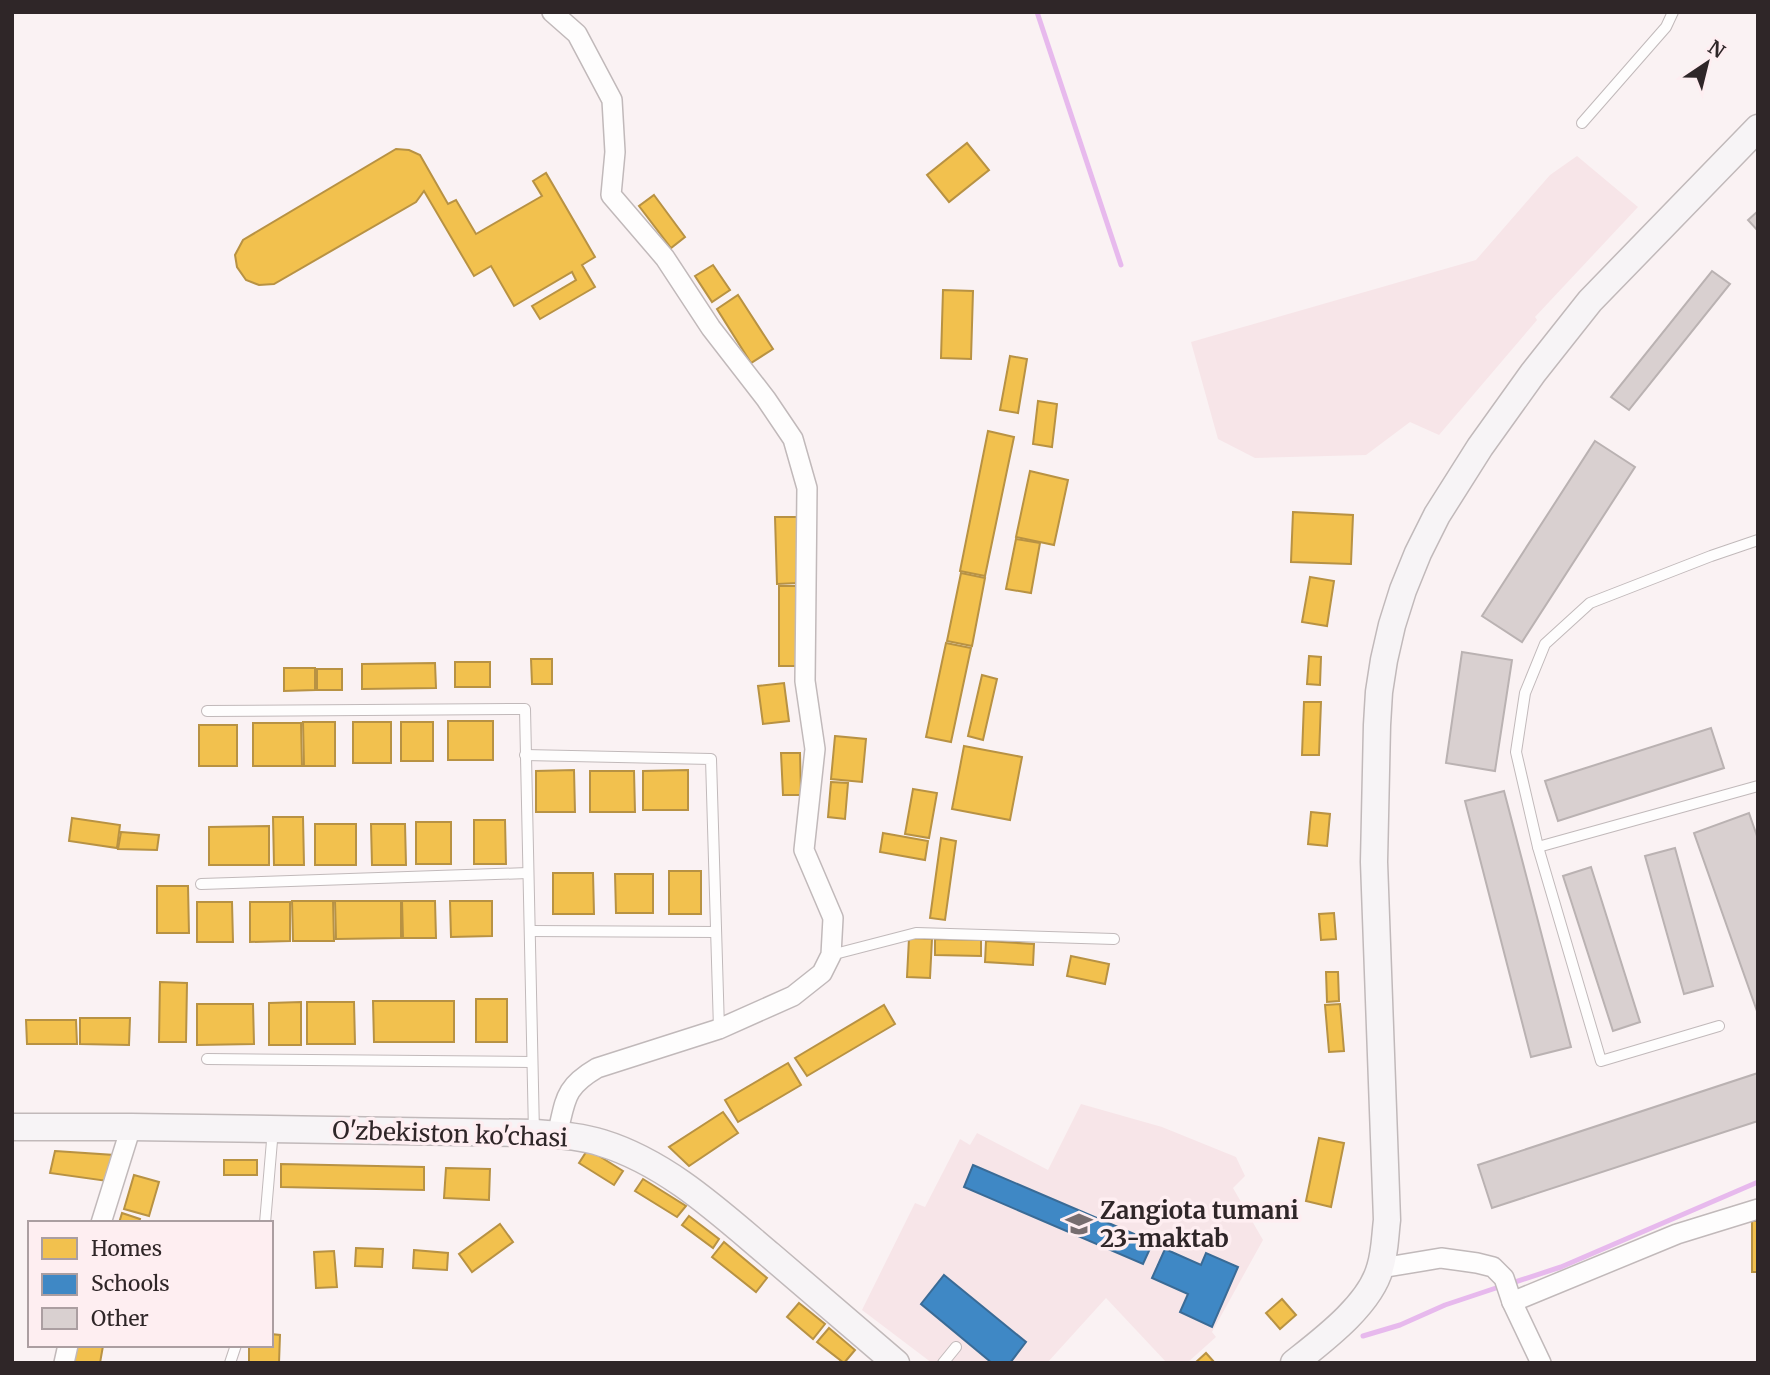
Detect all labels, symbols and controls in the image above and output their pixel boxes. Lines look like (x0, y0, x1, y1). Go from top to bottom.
north arrow (1672, 28, 1742, 98)
text: N (1704, 35, 1730, 63)
street label: O'zbekiston ko'chasi (332, 1114, 569, 1154)
place label: Zangiota tumani 23-maktab (1100, 1195, 1299, 1254)
school or university icon: Zangiota tumani 23-maktab (1064, 1209, 1094, 1239)
legend (28, 1221, 273, 1347)
text: Homes (91, 1235, 162, 1262)
text: Schools (91, 1270, 170, 1297)
text: Other (91, 1305, 149, 1332)

